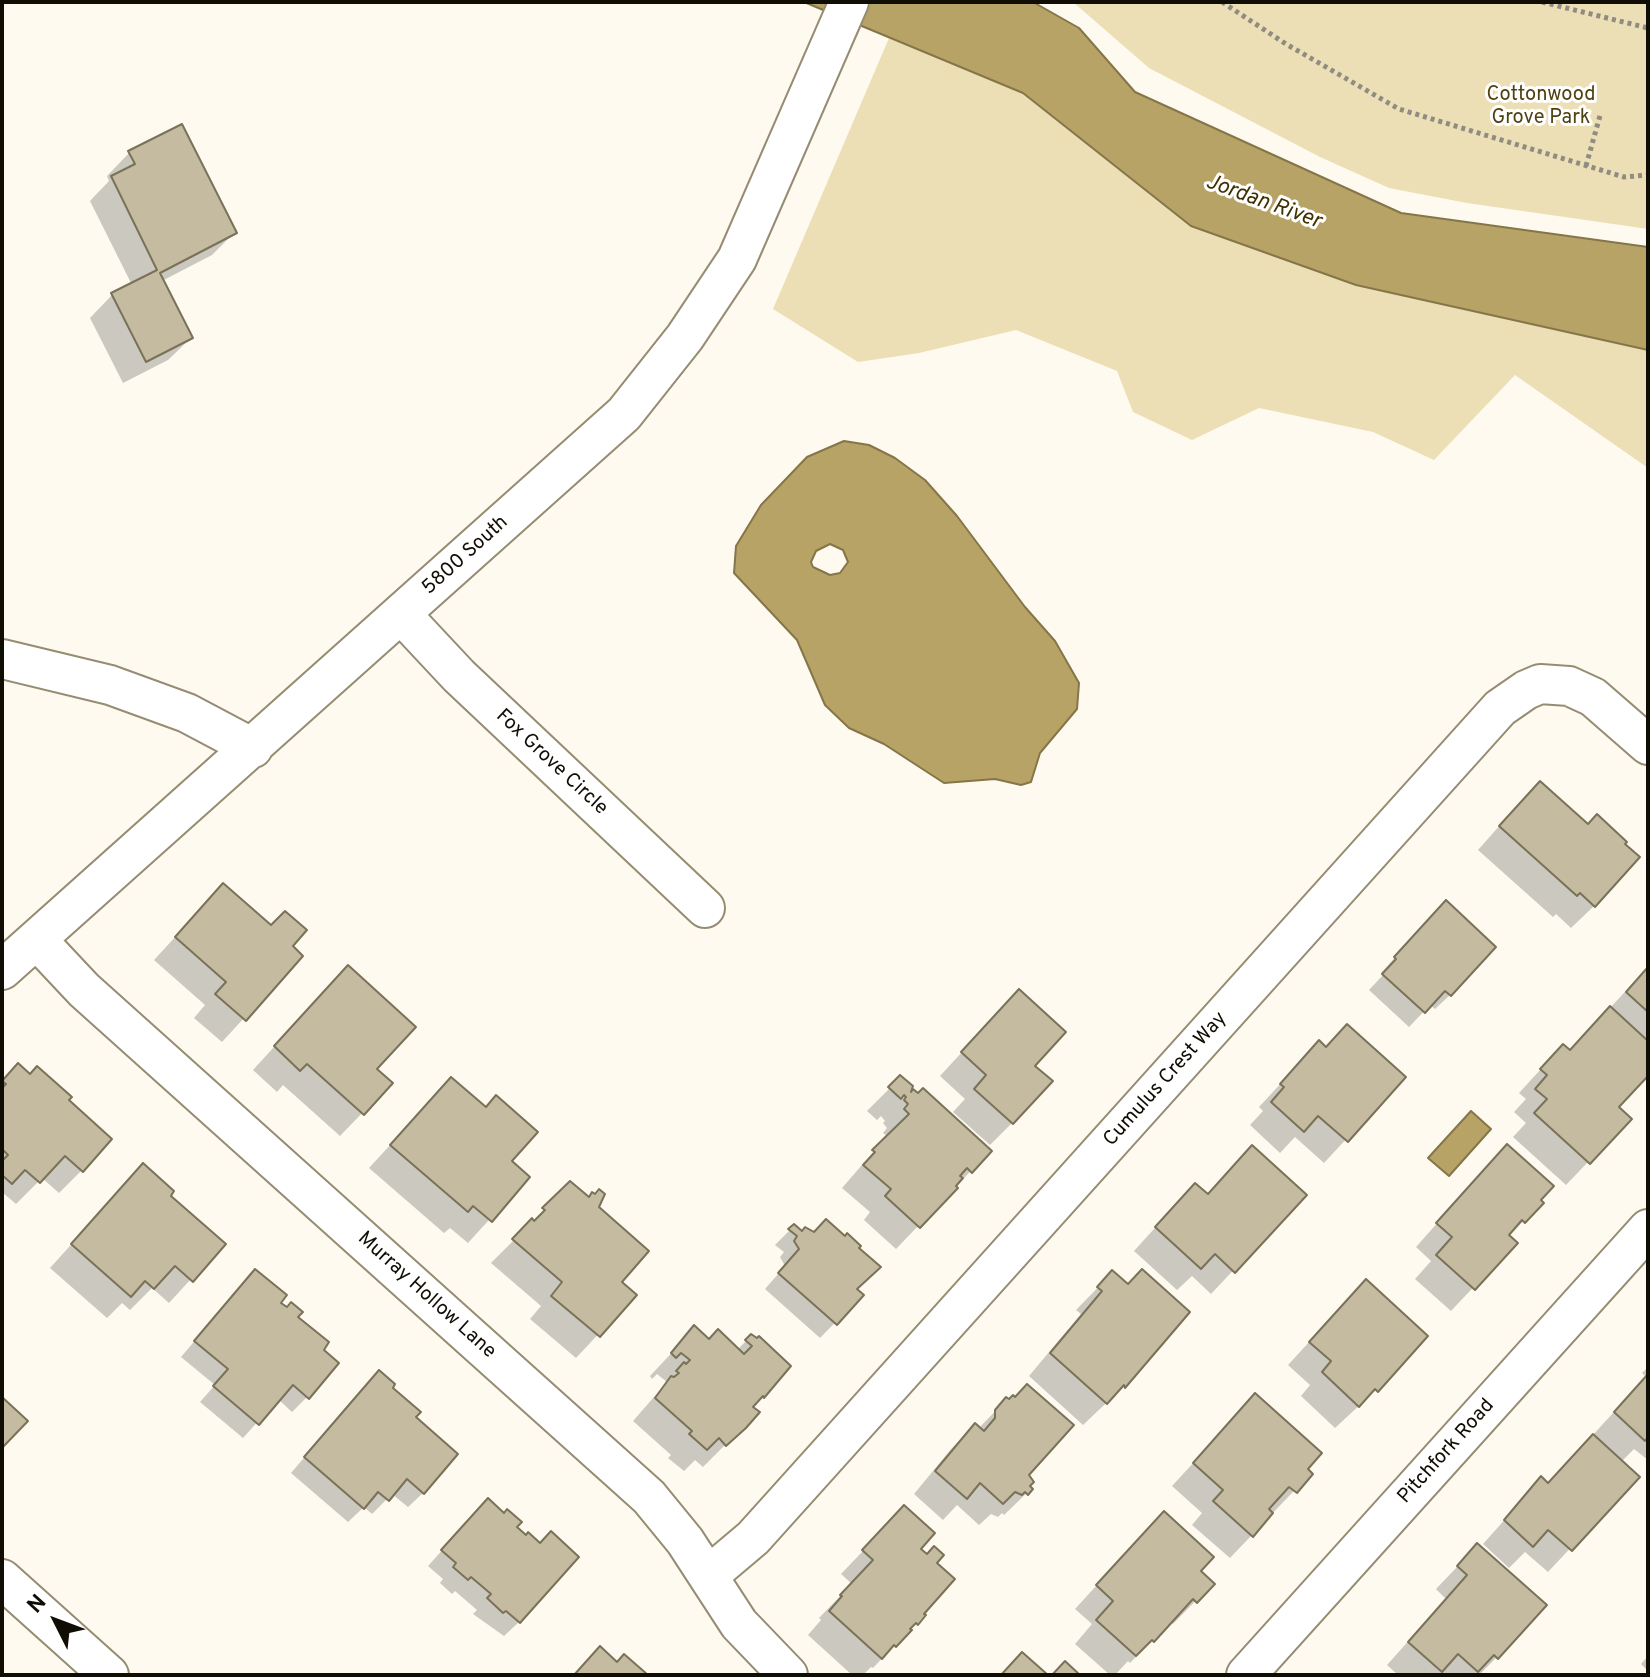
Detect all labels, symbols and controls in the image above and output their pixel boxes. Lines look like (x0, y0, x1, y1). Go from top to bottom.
park label: Cottonwood Grove Park (1486, 84, 1596, 131)
water label: Jordan River (1202, 170, 1324, 236)
street label: 5800 South (418, 511, 514, 601)
street label: Fox Grove Circle (490, 705, 612, 821)
street label: Cumulus Crest Way (1099, 1008, 1233, 1152)
street label: Murray Hollow Lane (352, 1227, 500, 1365)
street label: Pitchfork Road (1394, 1395, 1500, 1509)
north arrow (16, 1581, 96, 1661)
text: N (22, 1590, 53, 1620)

